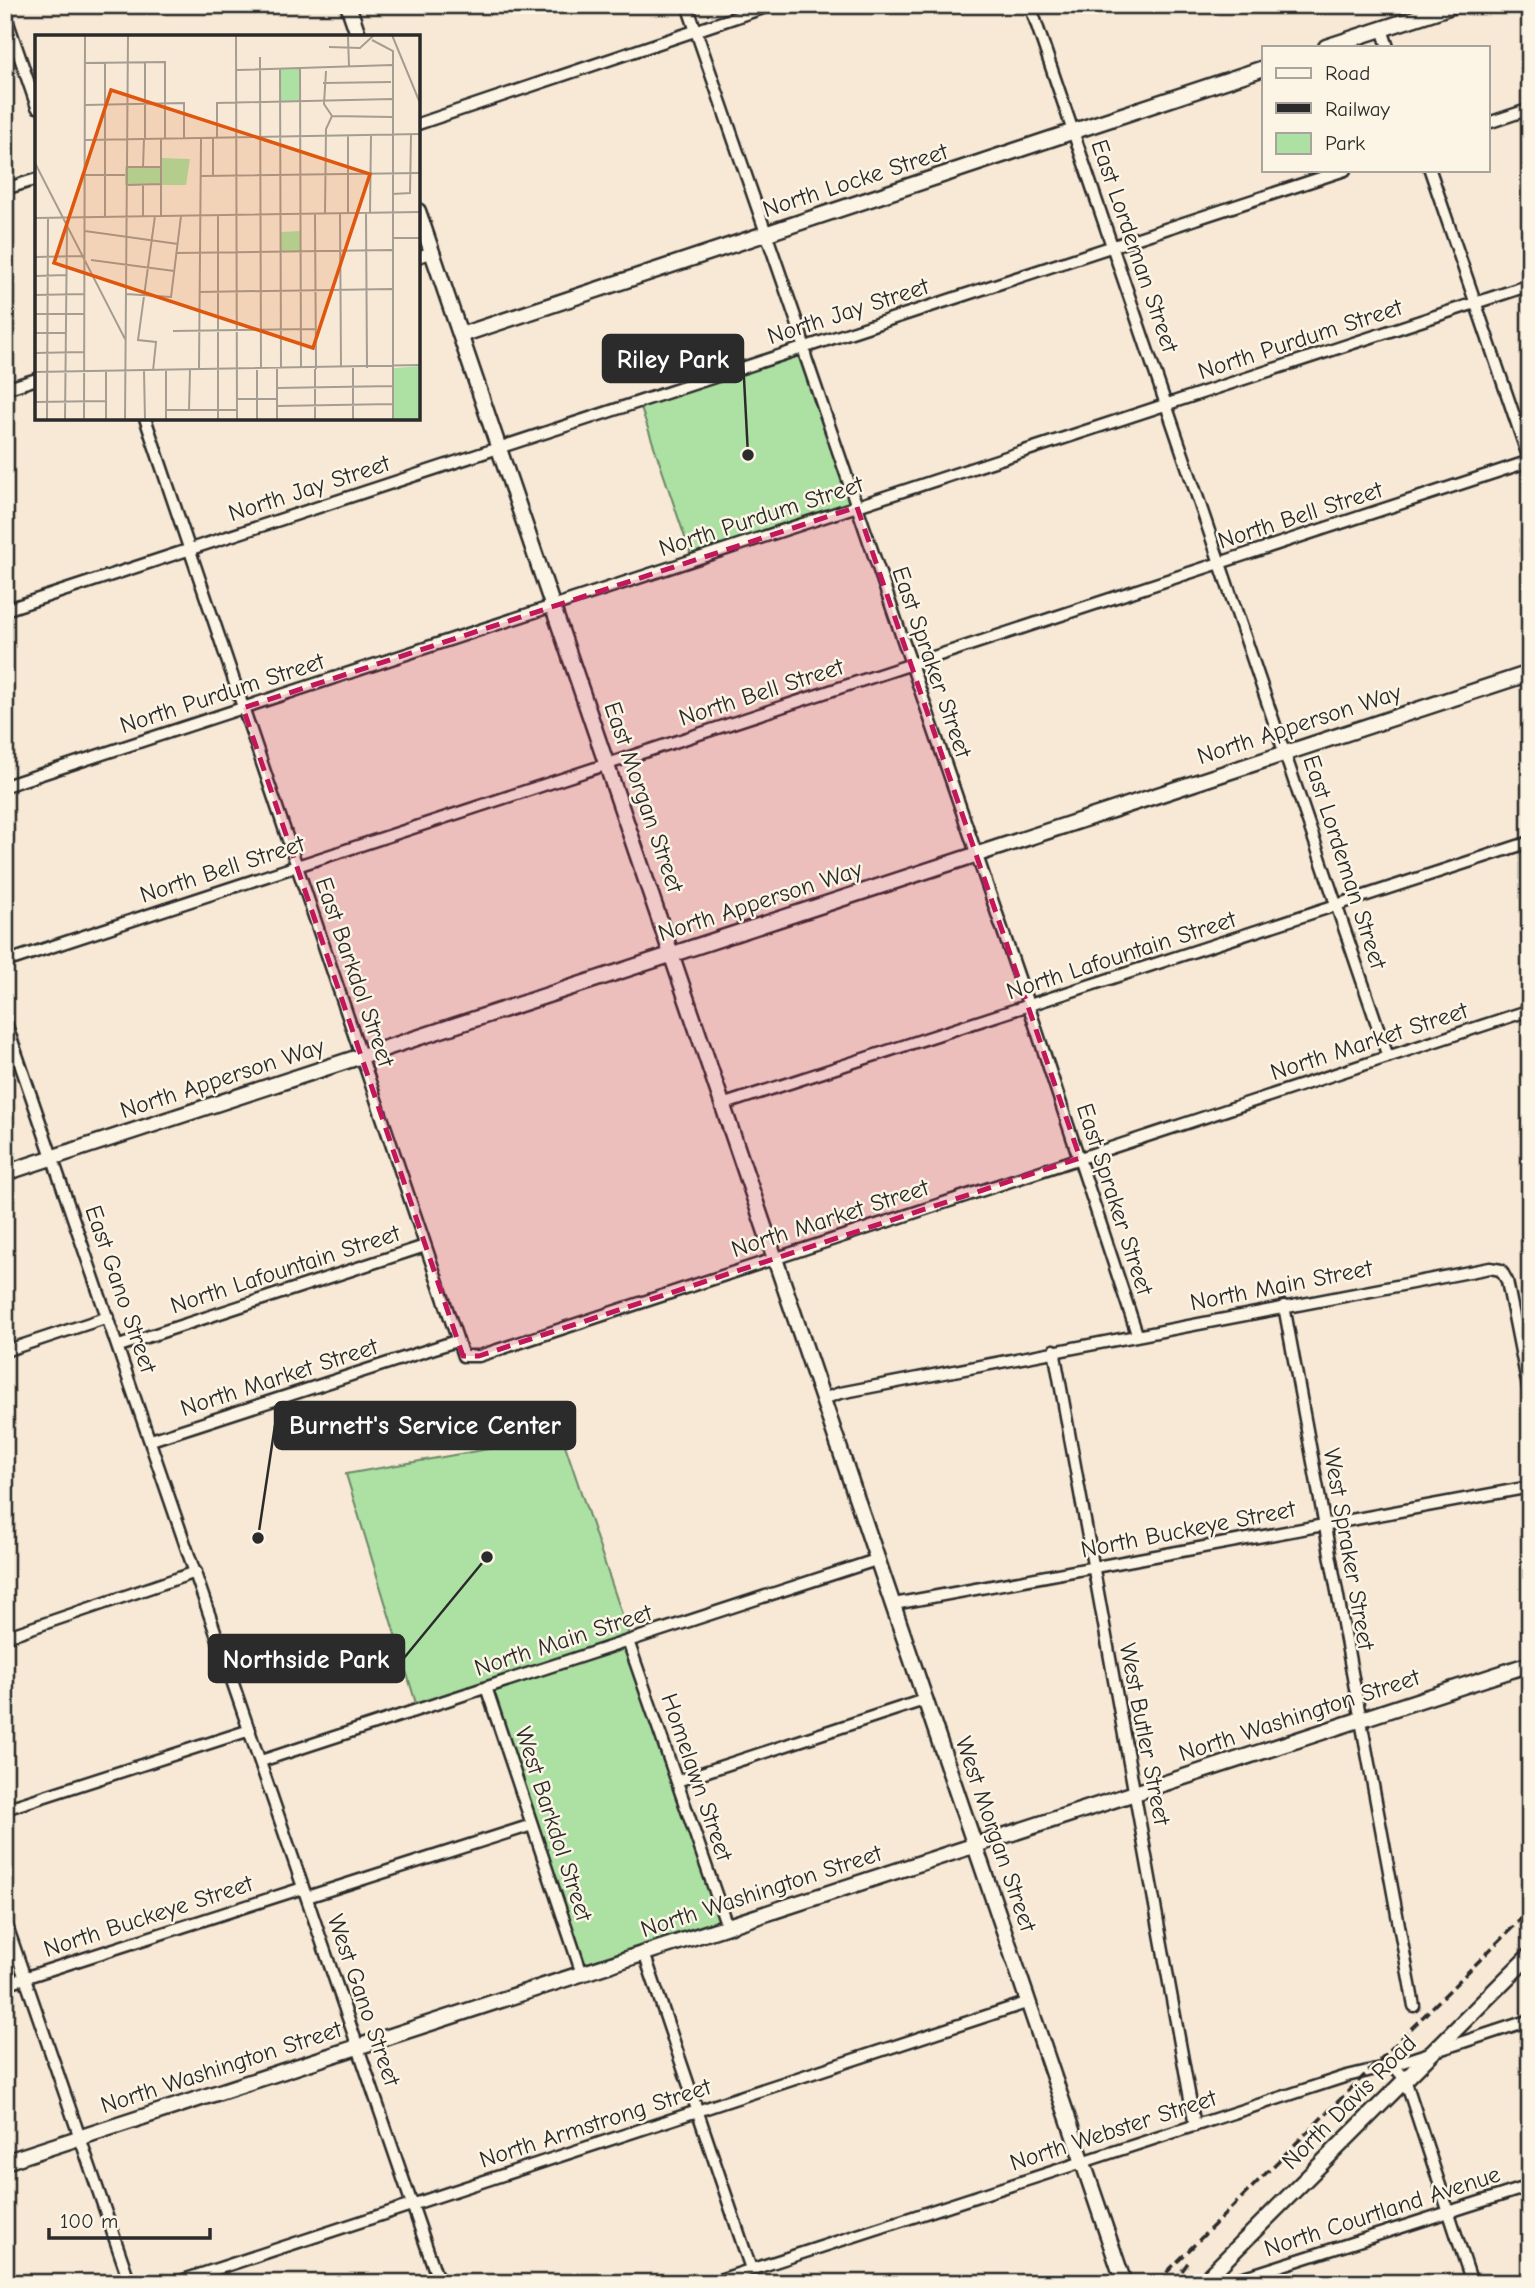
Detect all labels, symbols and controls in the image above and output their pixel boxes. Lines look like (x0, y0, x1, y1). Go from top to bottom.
inset map (35, 35, 420, 420)
legend (1262, 46, 1490, 172)
text: Road (1325, 61, 1370, 85)
text: Railway (1325, 97, 1390, 121)
text: Park (1325, 131, 1365, 155)
street label: East Lordeman Street (1085, 136, 1185, 357)
street label: North Locke Street (759, 137, 952, 223)
street label: North Jay Street (764, 271, 933, 350)
street label: North Purdum Street (1194, 292, 1407, 385)
callout: Riley Park (603, 335, 743, 382)
text: Riley Park (617, 345, 729, 375)
street label: North Jay Street (225, 448, 394, 527)
street label: North Purdum Street (655, 469, 868, 562)
street label: North Bell Street (1214, 475, 1387, 555)
street label: East Spraker Street (886, 563, 978, 762)
street label: North Purdum Street (116, 646, 329, 739)
street label: North Bell Street (675, 652, 848, 732)
street label: North Apperson Way (1193, 678, 1405, 770)
street label: East Morgan Street (598, 698, 690, 897)
street label: East Lordeman Street (1297, 752, 1393, 974)
street label: North Bell Street (136, 829, 309, 909)
street label: North Apperson Way (654, 855, 866, 947)
street label: East Barkdol Street (309, 874, 401, 1071)
street label: North Lafountain Street (1003, 904, 1240, 1005)
street label: North Market Street (1267, 996, 1472, 1086)
street label: North Apperson Way (116, 1032, 328, 1124)
street label: East Spraker Street (1071, 1100, 1160, 1299)
street label: North Market Street (728, 1173, 933, 1263)
street label: East Gano Street (79, 1202, 163, 1378)
street label: North Lafountain Street (167, 1218, 404, 1319)
street label: North Main Street (1187, 1253, 1376, 1316)
street label: North Market Street (177, 1332, 382, 1422)
callout: Burnett's Service Center (275, 1402, 575, 1449)
text: Burnett's Service Center (289, 1411, 562, 1441)
street label: West Spraker Street (1317, 1446, 1381, 1653)
street label: North Buckeye Street (1078, 1494, 1299, 1564)
street label: North Main Street (471, 1598, 656, 1682)
callout: Northside Park (209, 1635, 404, 1682)
street label: West Butler Street (1114, 1641, 1177, 1829)
text: Northside Park (223, 1645, 390, 1675)
street label: North Washington Street (1175, 1662, 1424, 1767)
street label: Homelawn Street (655, 1690, 739, 1866)
street label: West Barkdol Street (509, 1723, 599, 1926)
street label: West Morgan Street (950, 1733, 1043, 1936)
street label: North Washington Street (637, 1838, 886, 1943)
street label: North Buckeye Street (40, 1869, 257, 1963)
street label: West Gano Street (322, 1910, 407, 2091)
street label: North Washington Street (97, 2014, 346, 2119)
street label: North Davis Road (1276, 2029, 1422, 2175)
street label: North Armstrong Street (476, 2072, 715, 2174)
street label: North Webster Street (1006, 2083, 1221, 2177)
street label: North Courtland Avenue (1260, 2160, 1504, 2262)
scale bar (49, 2197, 210, 2241)
text: 100 m (60, 2209, 118, 2233)

